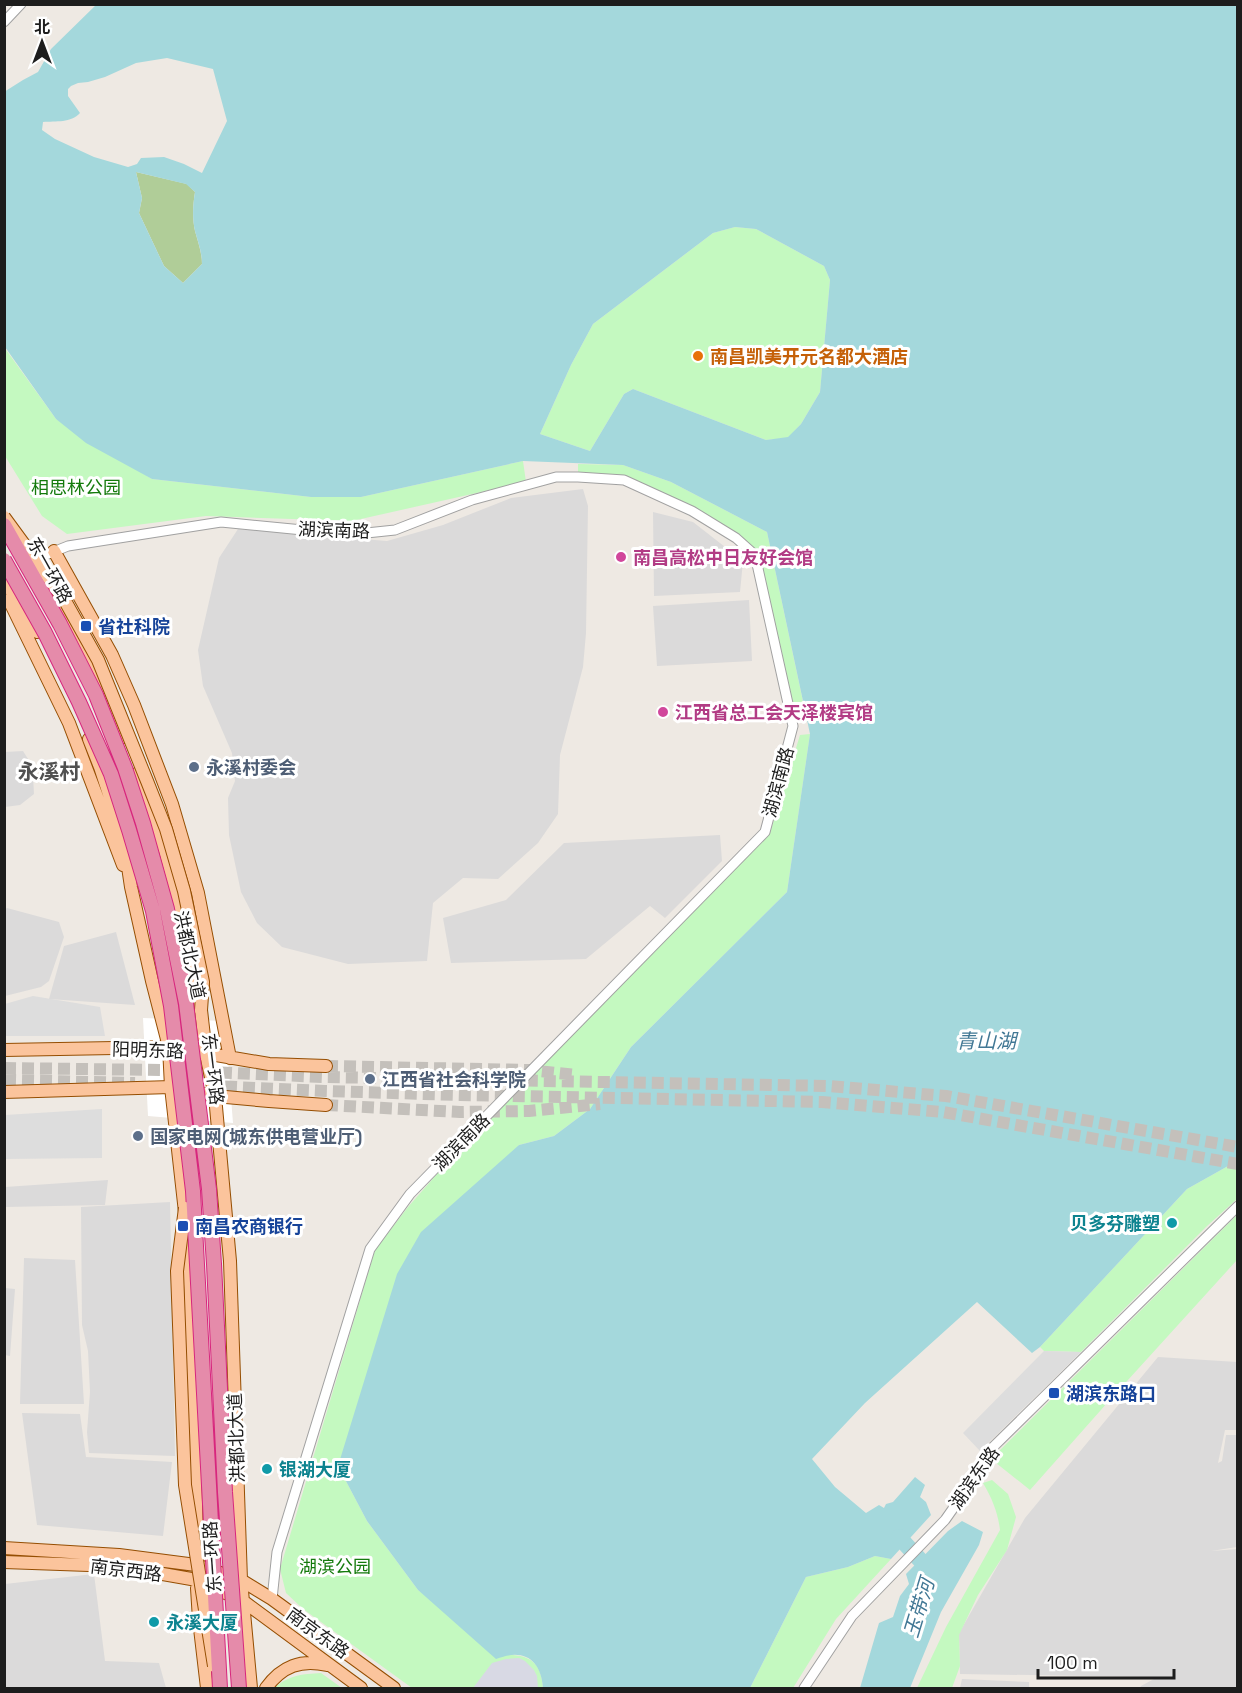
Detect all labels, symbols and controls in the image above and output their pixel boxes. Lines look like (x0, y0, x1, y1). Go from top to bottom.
north arrow (12, 12, 72, 72)
text: 北 (34, 17, 50, 38)
place label: 南昌凯美开元名都大酒店 (710, 345, 908, 368)
marker: 南昌凯美开元名都大酒店 (691, 349, 705, 363)
park label: 相思林公园 (31, 476, 121, 499)
street label: 湖滨南路 (298, 517, 370, 543)
street label: 东一环路 (22, 533, 78, 607)
place label: 南昌高松中日友好会馆 (633, 546, 813, 569)
marker: 南昌高松中日友好会馆 (614, 550, 628, 564)
place label: 省社科院 (98, 615, 170, 638)
marker: 省社科院 (79, 619, 93, 633)
place label: 江西省总工会天泽楼宾馆 (675, 701, 873, 724)
marker: 江西省总工会天泽楼宾馆 (656, 705, 670, 719)
street label: 湖滨南路 (758, 744, 798, 820)
place label: 永溪村委会 (206, 756, 296, 779)
district label: 永溪村 (18, 758, 81, 785)
marker: 永溪村委会 (187, 760, 201, 774)
street label: 洪都北大道 (169, 909, 211, 1001)
water label: 青山湖 (956, 1028, 1019, 1054)
street label: 东一环路 (197, 1032, 229, 1106)
street label: 阳明东路 (112, 1037, 184, 1063)
place label: 江西省社会科学院 (382, 1068, 526, 1091)
marker: 江西省社会科学院 (363, 1072, 377, 1086)
street label: 湖滨南路 (427, 1108, 495, 1176)
place label: 国家电网(城东供电营业厅) (150, 1125, 362, 1148)
marker: 国家电网(城东供电营业厅) (131, 1129, 145, 1143)
place label: 贝多芬雕塑 (1070, 1212, 1160, 1235)
place label: 南昌农商银行 (195, 1215, 303, 1238)
marker: 贝多芬雕塑 (1165, 1216, 1179, 1230)
marker: 南昌农商银行 (176, 1219, 190, 1233)
place label: 湖滨东路口 (1066, 1382, 1156, 1405)
marker: 湖滨东路口 (1047, 1386, 1061, 1400)
street label: 洪都北大道 (223, 1393, 249, 1483)
street label: 湖滨东路 (944, 1442, 1004, 1514)
place label: 银湖大厦 (279, 1458, 351, 1481)
marker: 银湖大厦 (260, 1462, 274, 1476)
street label: 东一环路 (198, 1520, 226, 1594)
street label: 南京西路 (89, 1554, 163, 1586)
park label: 湖滨公园 (299, 1555, 371, 1578)
water label: 玉带河 (898, 1572, 941, 1640)
street label: 南京东路 (282, 1603, 354, 1663)
place label: 永溪大厦 (166, 1611, 238, 1634)
marker: 永溪大厦 (147, 1615, 161, 1629)
scale bar (1038, 1642, 1174, 1680)
text: 100 m (1047, 1651, 1098, 1674)

